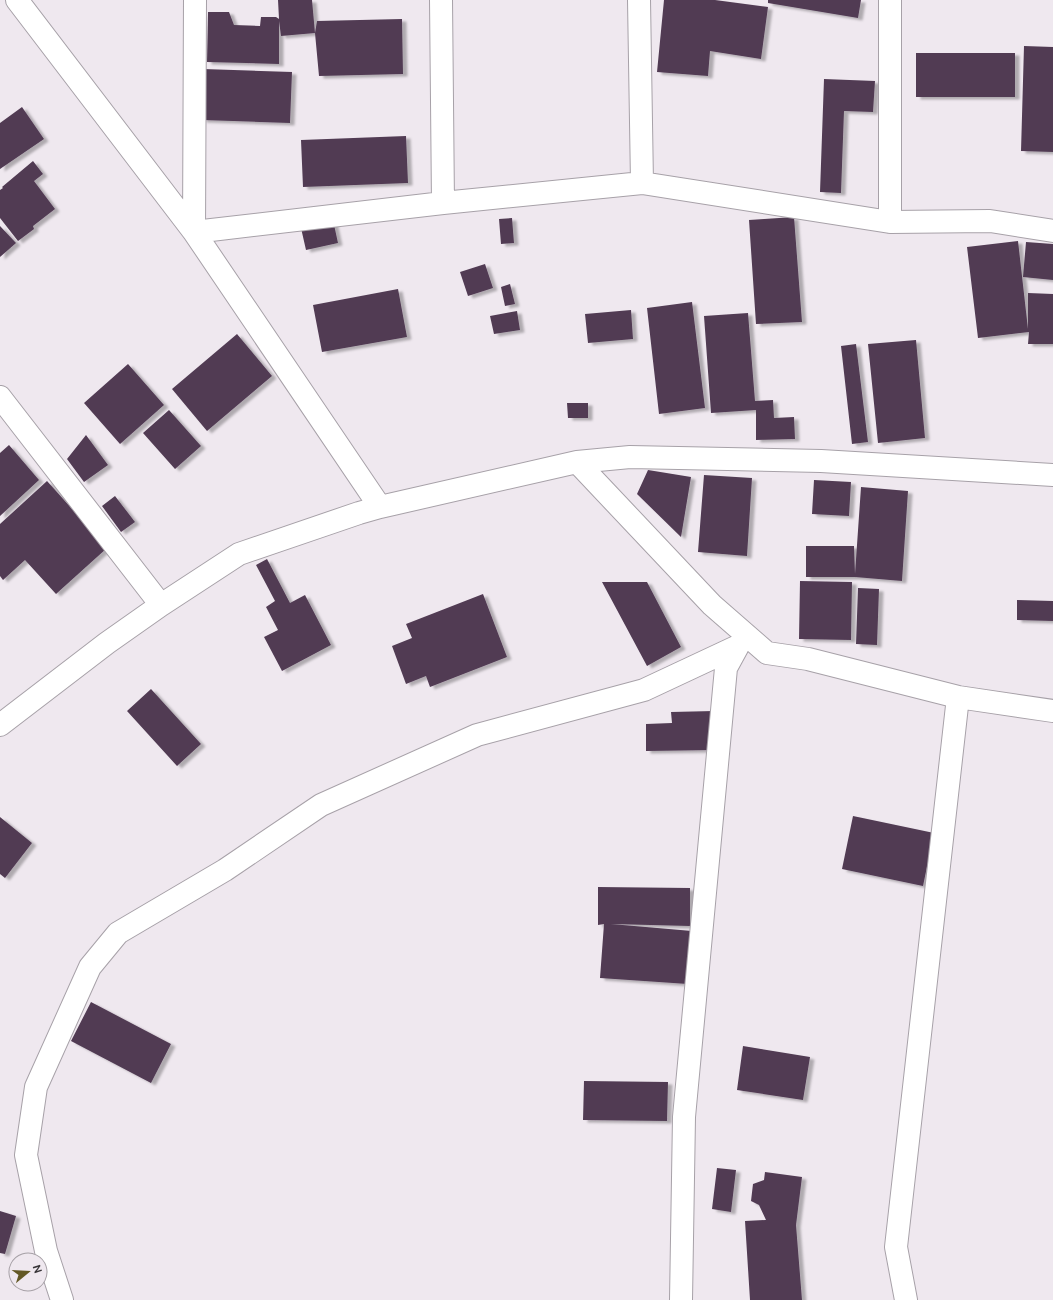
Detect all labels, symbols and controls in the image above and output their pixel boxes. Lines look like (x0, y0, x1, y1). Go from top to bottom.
north arrow (8, 1252, 48, 1292)
text: N (31, 1263, 44, 1275)

